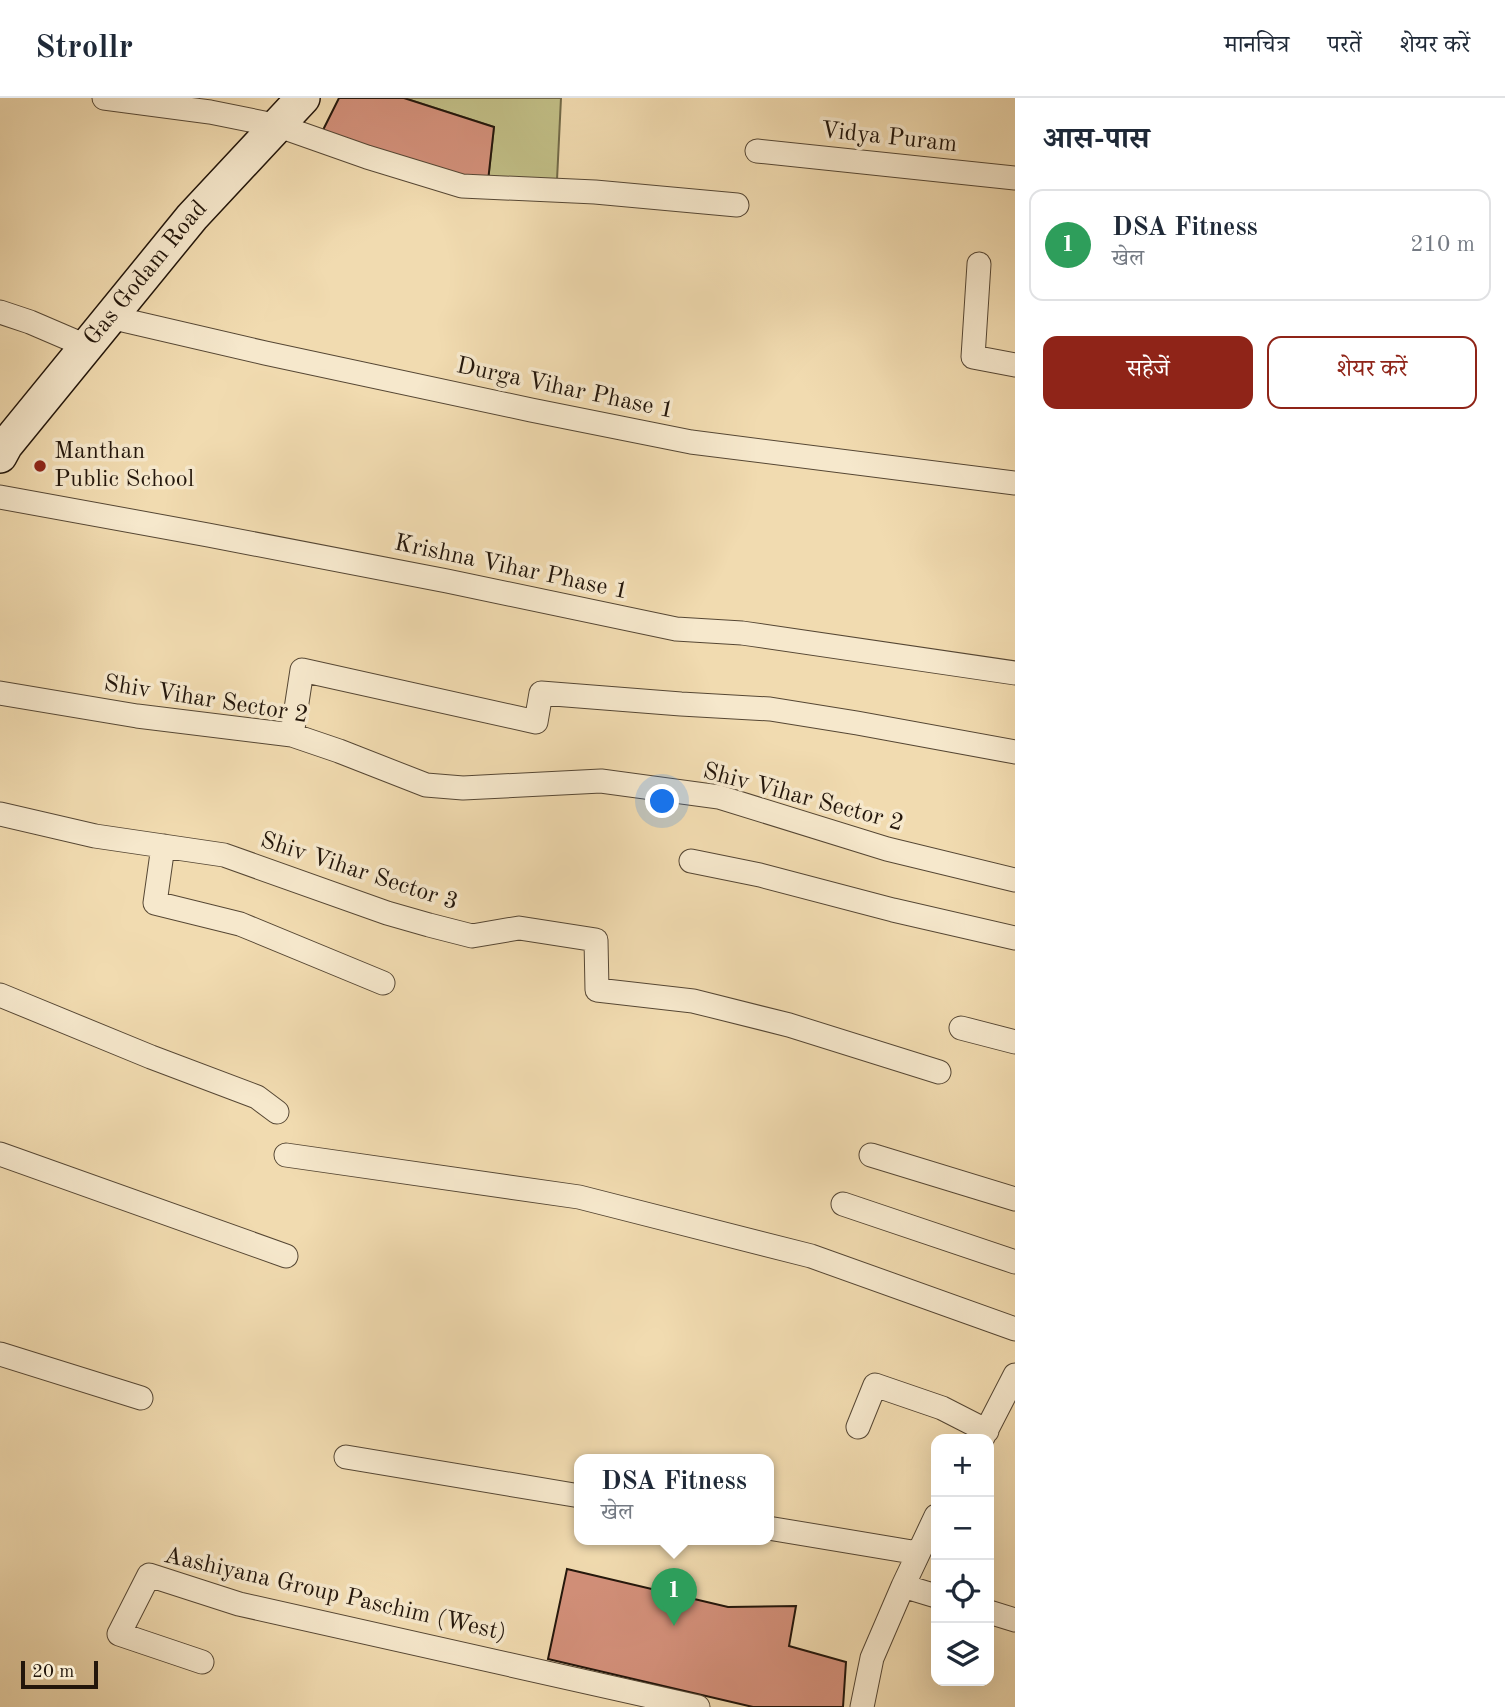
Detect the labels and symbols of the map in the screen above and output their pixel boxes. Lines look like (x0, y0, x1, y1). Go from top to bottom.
street label: Vidya Puram (820, 119, 958, 157)
street label: Gas Godam Road (80, 197, 212, 350)
street label: Durga Vihar Phase 1 (454, 354, 676, 424)
place label: Manthan Public School (54, 440, 194, 492)
marker: Manthan Public School (32, 458, 48, 474)
street label: Krishna Vihar Phase 1 (392, 531, 630, 605)
street label: Shiv Vihar Sector 2 (102, 672, 310, 728)
street label: Shiv Vihar Sector 2 (700, 760, 906, 836)
your location (645, 784, 679, 818)
street label: Shiv Vihar Sector 3 (257, 829, 461, 915)
street label: Aashiyana Group Paschim (West) (161, 1544, 509, 1646)
pin: 1 (651, 1568, 697, 1626)
scale bar (21, 1658, 98, 1690)

